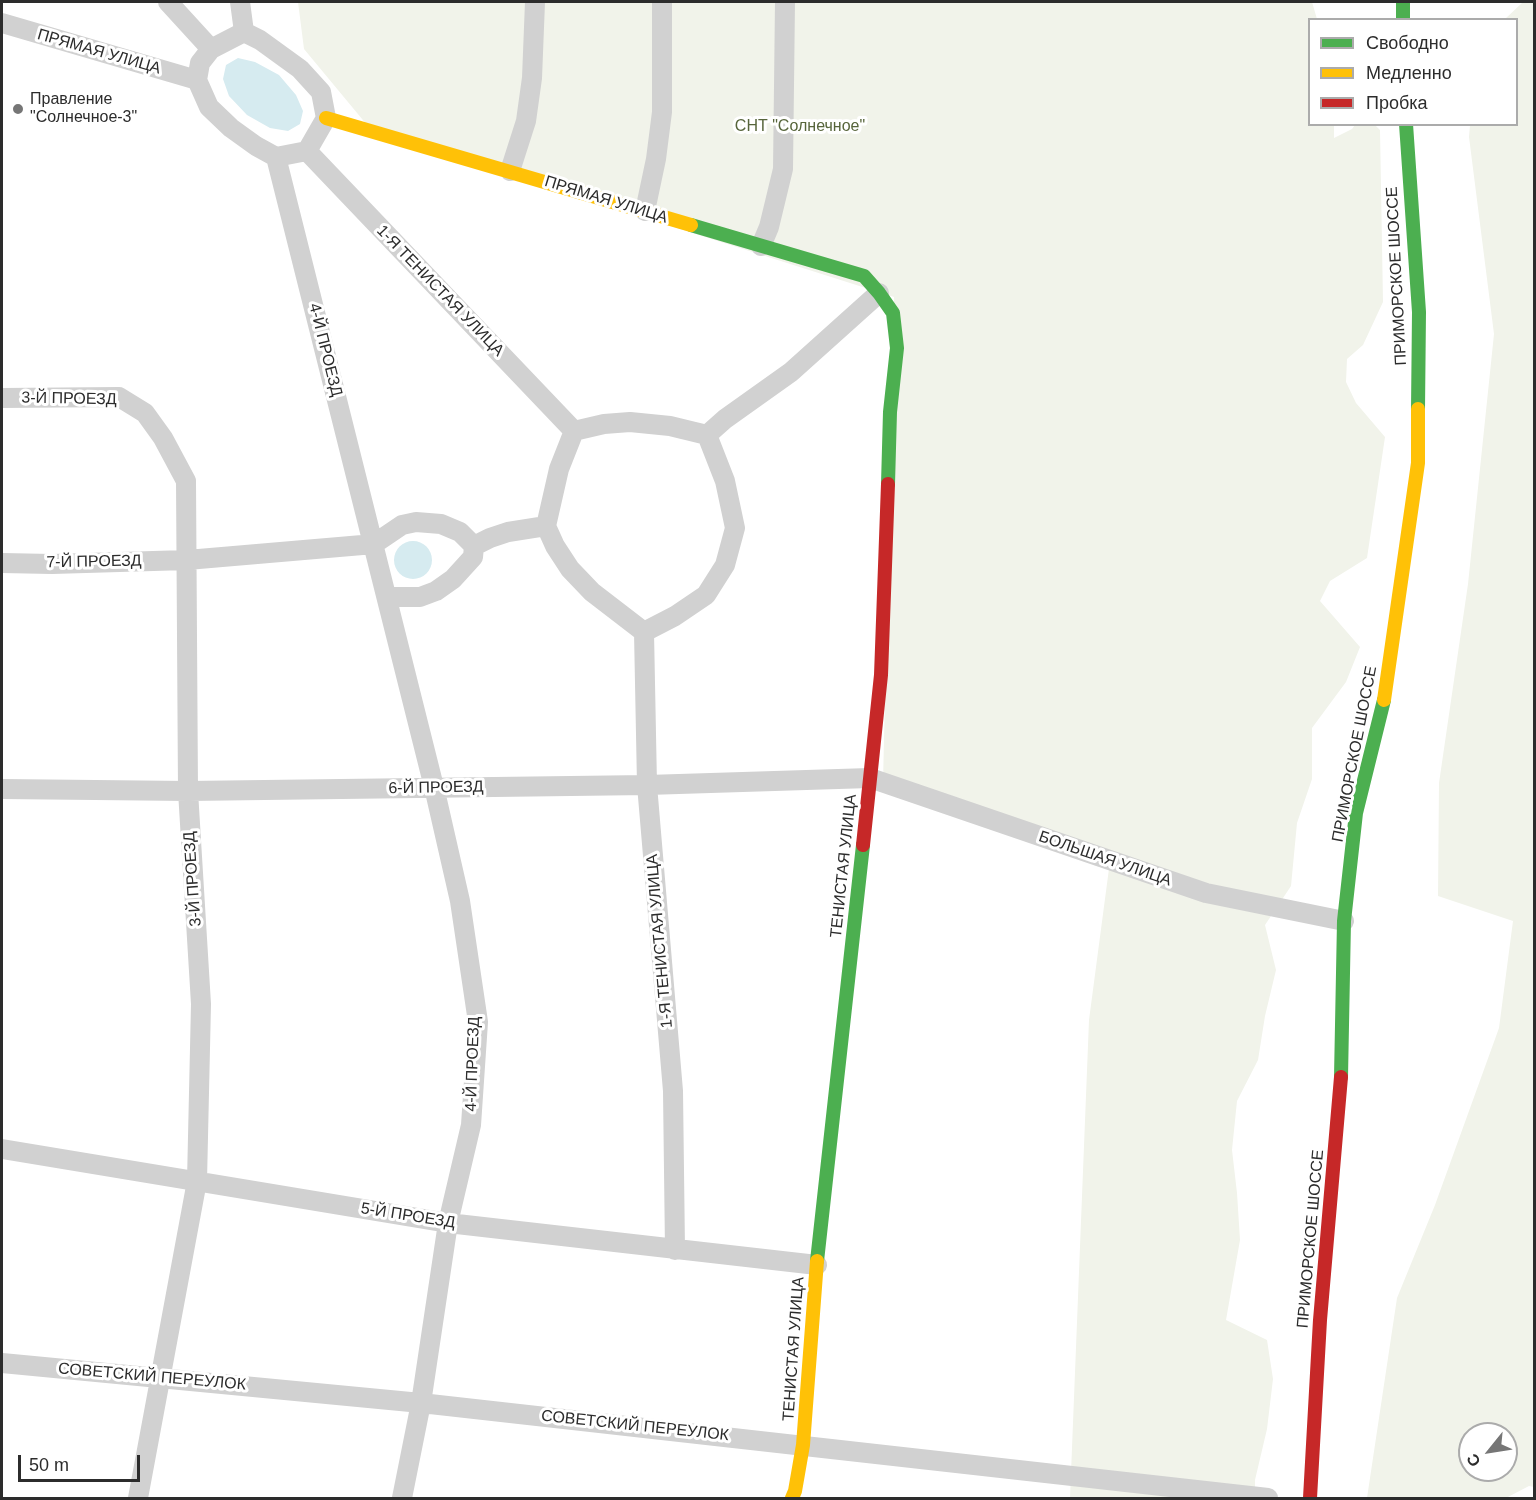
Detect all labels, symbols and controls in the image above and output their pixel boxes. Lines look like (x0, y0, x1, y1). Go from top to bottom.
legend (1308, 18, 1518, 126)
street label: ПРЯМАЯ УЛИЦА (35, 25, 163, 79)
text: Свободно (1366, 33, 1449, 53)
text: Медленно (1366, 63, 1452, 83)
place label: Правление "Солнечное-3" (30, 90, 137, 128)
text: Пробка (1366, 93, 1428, 113)
marker: Правление "Солнечное-3" (11, 102, 25, 116)
park label: СНТ "Солнечное" (735, 117, 865, 137)
street label: ПРЯМАЯ УЛИЦА (542, 172, 670, 228)
street label: ПРИМОРСКОЕ ШОССЕ (1383, 186, 1411, 366)
street label: 1-Я ТЕНИСТАЯ УЛИЦА (372, 221, 508, 361)
street label: 4-Й ПРОЕЗД (304, 301, 346, 399)
street label: 3-Й ПРОЕЗД (21, 389, 117, 409)
street label: 7-Й ПРОЕЗД (46, 552, 142, 572)
street label: ПРИМОРСКОЕ ШОССЕ (1328, 664, 1382, 844)
street label: 6-Й ПРОЕЗД (388, 778, 484, 798)
street label: ТЕНИСТАЯ УЛИЦА (827, 793, 861, 939)
street label: БОЛЬШАЯ УЛИЦА (1036, 827, 1174, 891)
street label: 3-Й ПРОЕЗД (180, 831, 206, 927)
street label: 1-Я ТЕНИСТАЯ УЛИЦА (643, 853, 677, 1029)
street label: 4-Й ПРОЕЗД (462, 1016, 484, 1112)
street label: ПРИМОРСКОЕ ШОССЕ (1294, 1149, 1328, 1329)
street label: 5-Й ПРОЕЗД (359, 1199, 457, 1233)
street label: ТЕНИСТАЯ УЛИЦА (779, 1276, 809, 1422)
street label: СОВЕТСКИЙ ПЕРЕУЛОК (57, 1359, 247, 1395)
street label: СОВЕТСКИЙ ПЕРЕУЛОК (540, 1407, 730, 1445)
north arrow (1458, 1422, 1518, 1482)
scale bar (21, 1443, 142, 1481)
text: С (1463, 1451, 1484, 1470)
text: 50 m (29, 1455, 69, 1475)

